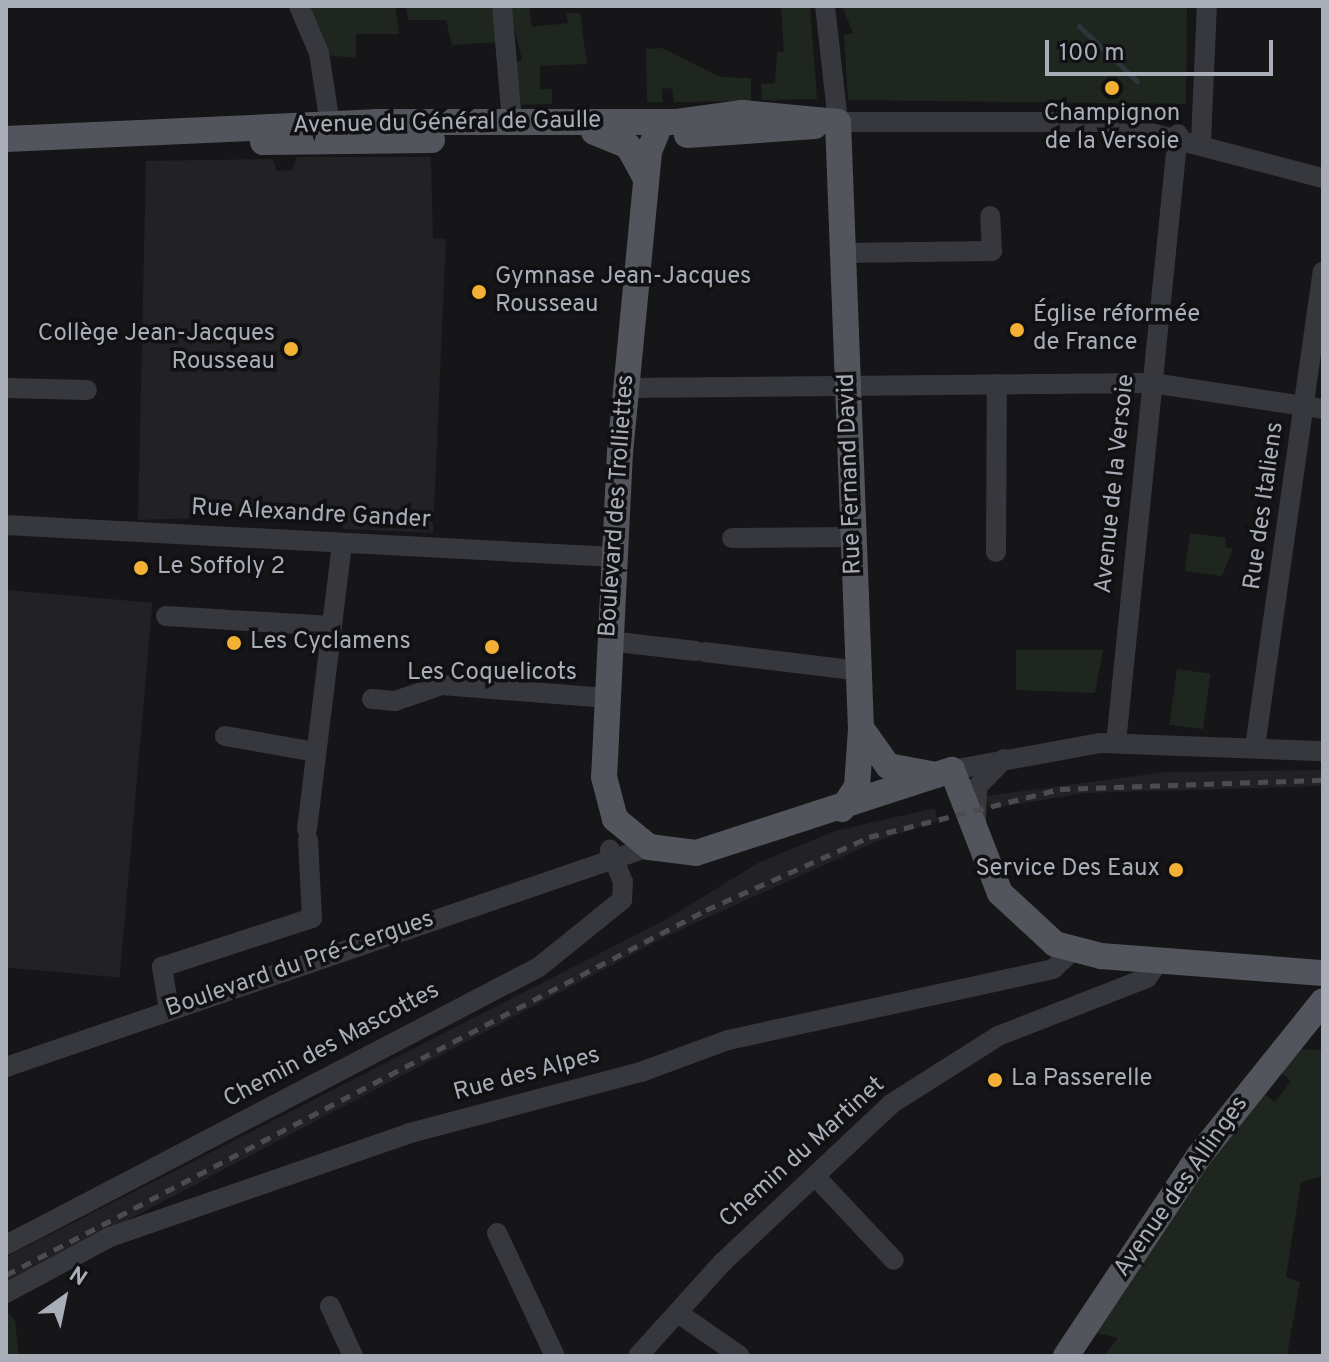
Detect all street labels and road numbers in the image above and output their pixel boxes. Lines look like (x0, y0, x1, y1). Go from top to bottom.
street label: Avenue du Général de Gaulle (293, 107, 601, 141)
street label: Avenue de la Versoie (1090, 372, 1142, 596)
street label: Boulevard des Trolliettes (594, 373, 642, 639)
street label: Rue Fernand David (833, 373, 869, 575)
street label: Rue des Italiens (1239, 420, 1291, 592)
street label: Rue Alexandre Gander (190, 494, 432, 536)
street label: Boulevard du Pré-Cergues (162, 906, 438, 1024)
street label: Chemin des Mascottes (219, 977, 445, 1115)
street label: Rue des Alpes (450, 1042, 604, 1108)
street label: Chemin du Martinet (714, 1071, 892, 1235)
street label: Avenue des Allinges (1109, 1091, 1255, 1283)

